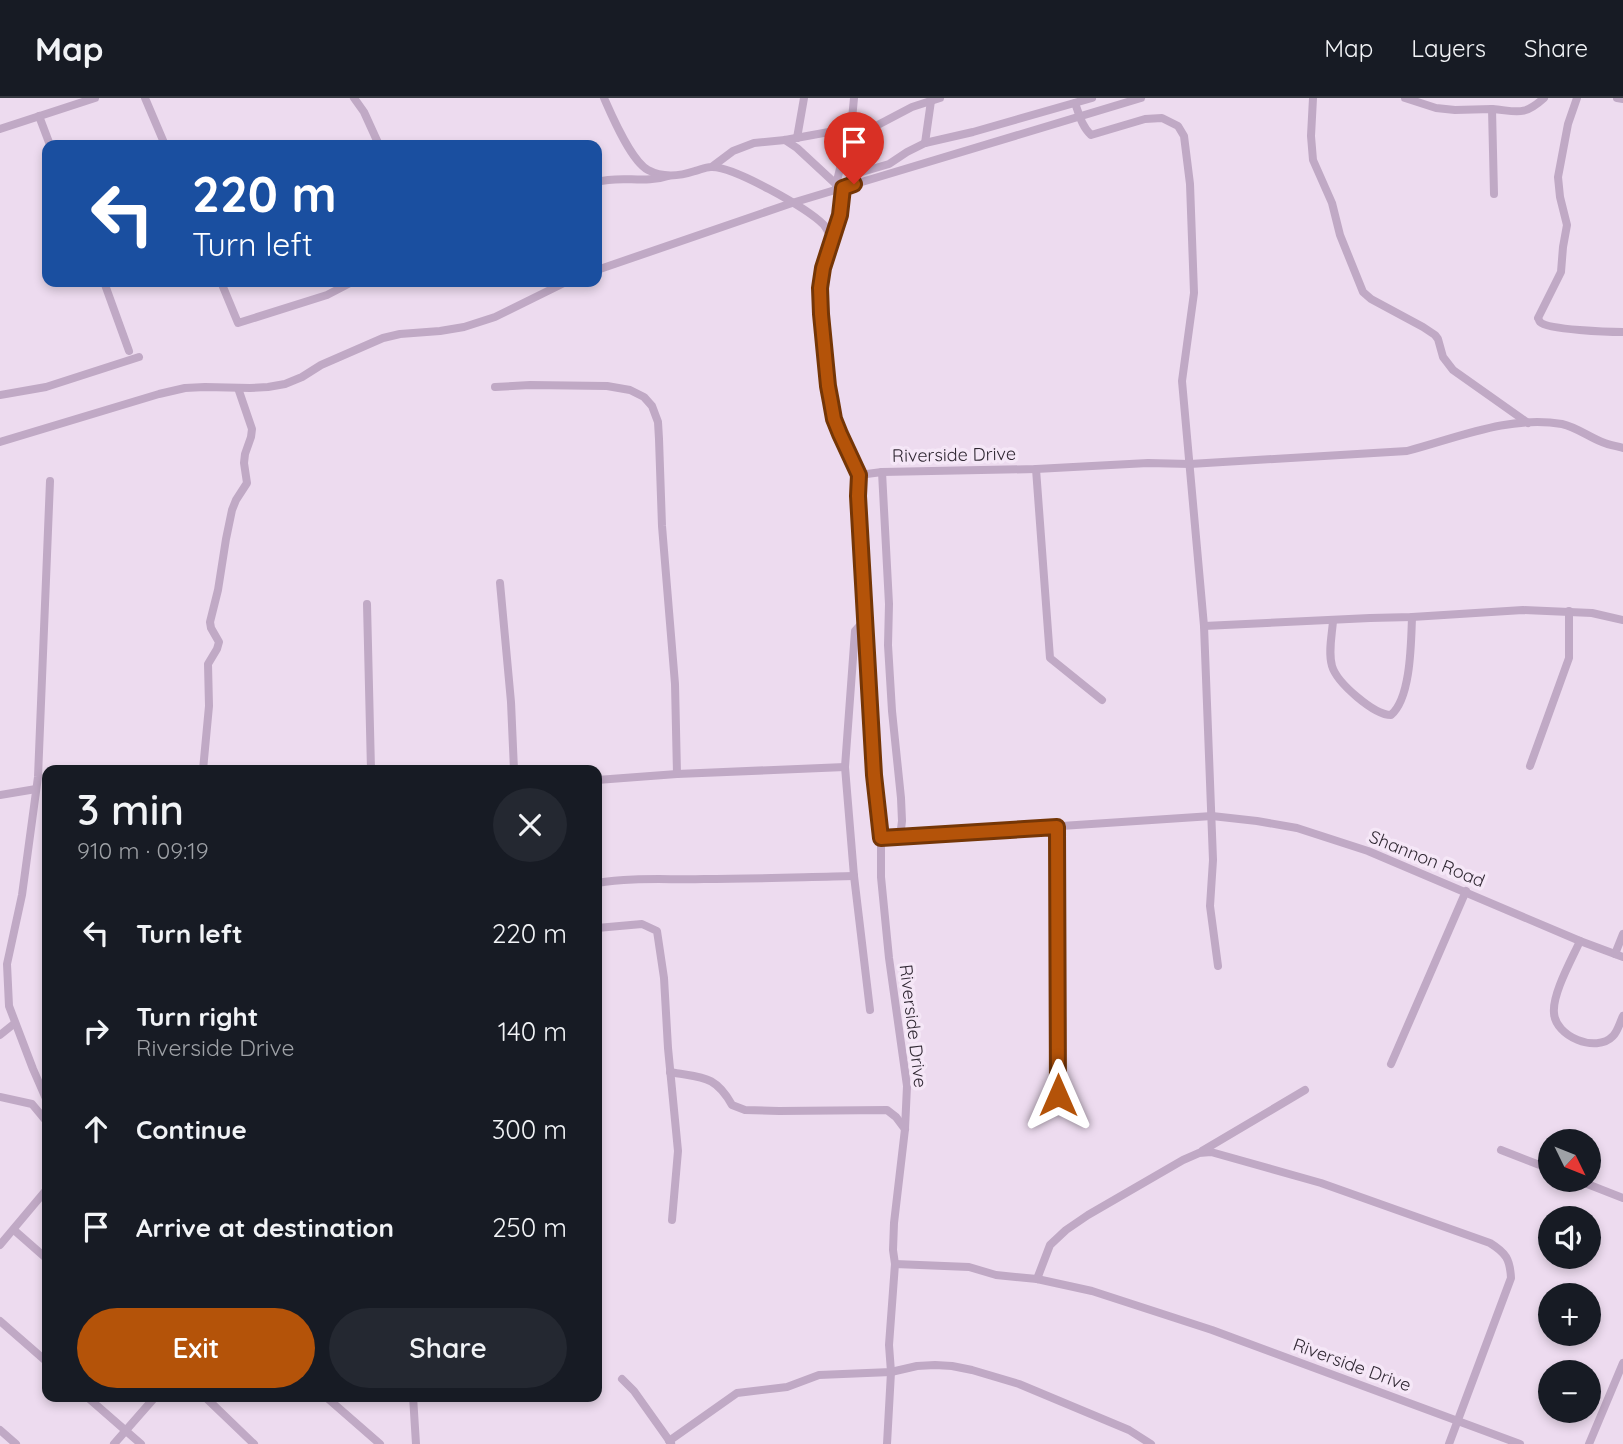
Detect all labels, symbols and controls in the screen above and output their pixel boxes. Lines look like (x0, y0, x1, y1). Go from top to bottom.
text: Map (35, 28, 103, 69)
text: Map (1324, 33, 1373, 63)
text: Layers (1411, 33, 1486, 63)
text: Share (1524, 33, 1588, 63)
pin (824, 112, 884, 184)
icon: arrive (835, 123, 873, 161)
text: 220 m (192, 163, 337, 224)
icon: left (77, 168, 168, 259)
text: Turn left (192, 224, 313, 264)
street label: Riverside Drive (892, 442, 1016, 467)
text: 3 min (77, 783, 184, 836)
button: close (493, 788, 567, 862)
street label: Shannon Road (1366, 825, 1488, 892)
text: 910 m · 09:19 (77, 836, 209, 865)
icon: left (77, 914, 115, 952)
text: Turn left (136, 917, 243, 950)
text: 220 m (492, 917, 567, 950)
street label: Riverside Drive (895, 963, 932, 1089)
text: Turn right (136, 1000, 258, 1033)
icon: right (77, 1012, 115, 1050)
text: 140 m (498, 1015, 567, 1048)
text: Riverside Drive (136, 1033, 295, 1062)
position arrow (1021, 1058, 1095, 1132)
icon: ahead (77, 1110, 115, 1148)
text: Continue (136, 1113, 247, 1146)
text: 300 m (492, 1113, 567, 1146)
north arrow (1538, 1129, 1601, 1192)
map controls (1538, 1129, 1601, 1423)
button: sound (1538, 1206, 1601, 1269)
icon: arrive (77, 1208, 115, 1246)
text: Arrive at destination (136, 1211, 394, 1244)
text: 250 m (492, 1211, 567, 1244)
button: + (1538, 1283, 1601, 1346)
button: Exit (77, 1308, 315, 1388)
button: Share (329, 1308, 567, 1388)
street label: Riverside Drive (1290, 1333, 1414, 1397)
button: − (1538, 1360, 1601, 1423)

